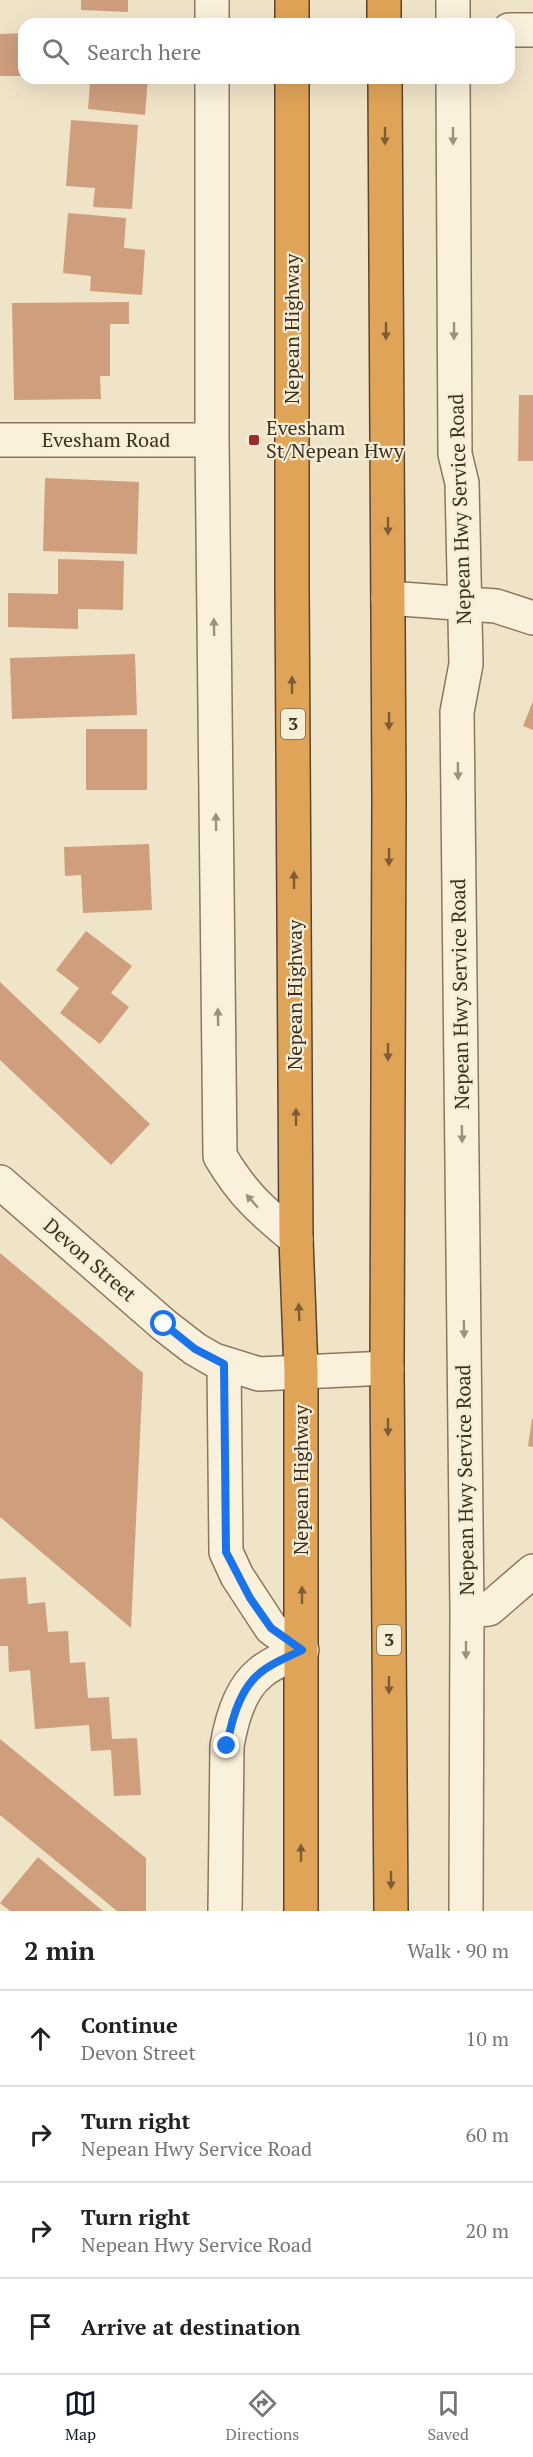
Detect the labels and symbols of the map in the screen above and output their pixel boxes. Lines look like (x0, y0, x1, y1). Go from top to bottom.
one-way arrow (380, 127, 390, 146)
one-way arrow (448, 127, 458, 146)
street label: Nepean Highway (278, 253, 305, 404)
one-way arrow (382, 322, 391, 341)
one-way arrow (449, 322, 459, 341)
street label: Nepean Hwy Service Road (442, 393, 477, 625)
place label: Evesham St/Nepean Hwy (266, 414, 405, 464)
street label: Evesham Road (42, 426, 170, 453)
marker: Evesham St/Nepean Hwy (247, 433, 261, 447)
one-way arrow (383, 517, 393, 536)
one-way arrow (209, 617, 219, 636)
one-way arrow (288, 676, 297, 695)
road number: 3 (281, 709, 305, 739)
one-way arrow (384, 712, 394, 731)
one-way arrow (453, 761, 463, 780)
one-way arrow (211, 812, 221, 831)
one-way arrow (384, 848, 394, 867)
one-way arrow (289, 871, 299, 890)
street label: Nepean Hwy Service Road (444, 878, 475, 1110)
street label: Nepean Highway (281, 919, 308, 1070)
one-way arrow (213, 1007, 223, 1026)
one-way arrow (383, 1043, 393, 1062)
one-way arrow (291, 1108, 301, 1127)
one-way arrow (457, 1124, 467, 1143)
one-way arrow (246, 1194, 259, 1209)
street label: Devon Street (38, 1212, 143, 1308)
one-way arrow (294, 1303, 304, 1322)
route start (150, 1310, 176, 1336)
one-way arrow (459, 1319, 469, 1338)
street label: Nepean Hwy Service Road (449, 1364, 480, 1596)
street label: Nepean Highway (287, 1404, 314, 1555)
one-way arrow (383, 1417, 393, 1436)
one-way arrow (297, 1585, 307, 1604)
road number: 3 (377, 1625, 401, 1655)
one-way arrow (462, 1640, 471, 1659)
one-way arrow (384, 1675, 394, 1694)
route end (213, 1732, 239, 1758)
one-way arrow (297, 1843, 306, 1862)
one-way arrow (386, 1870, 396, 1889)

